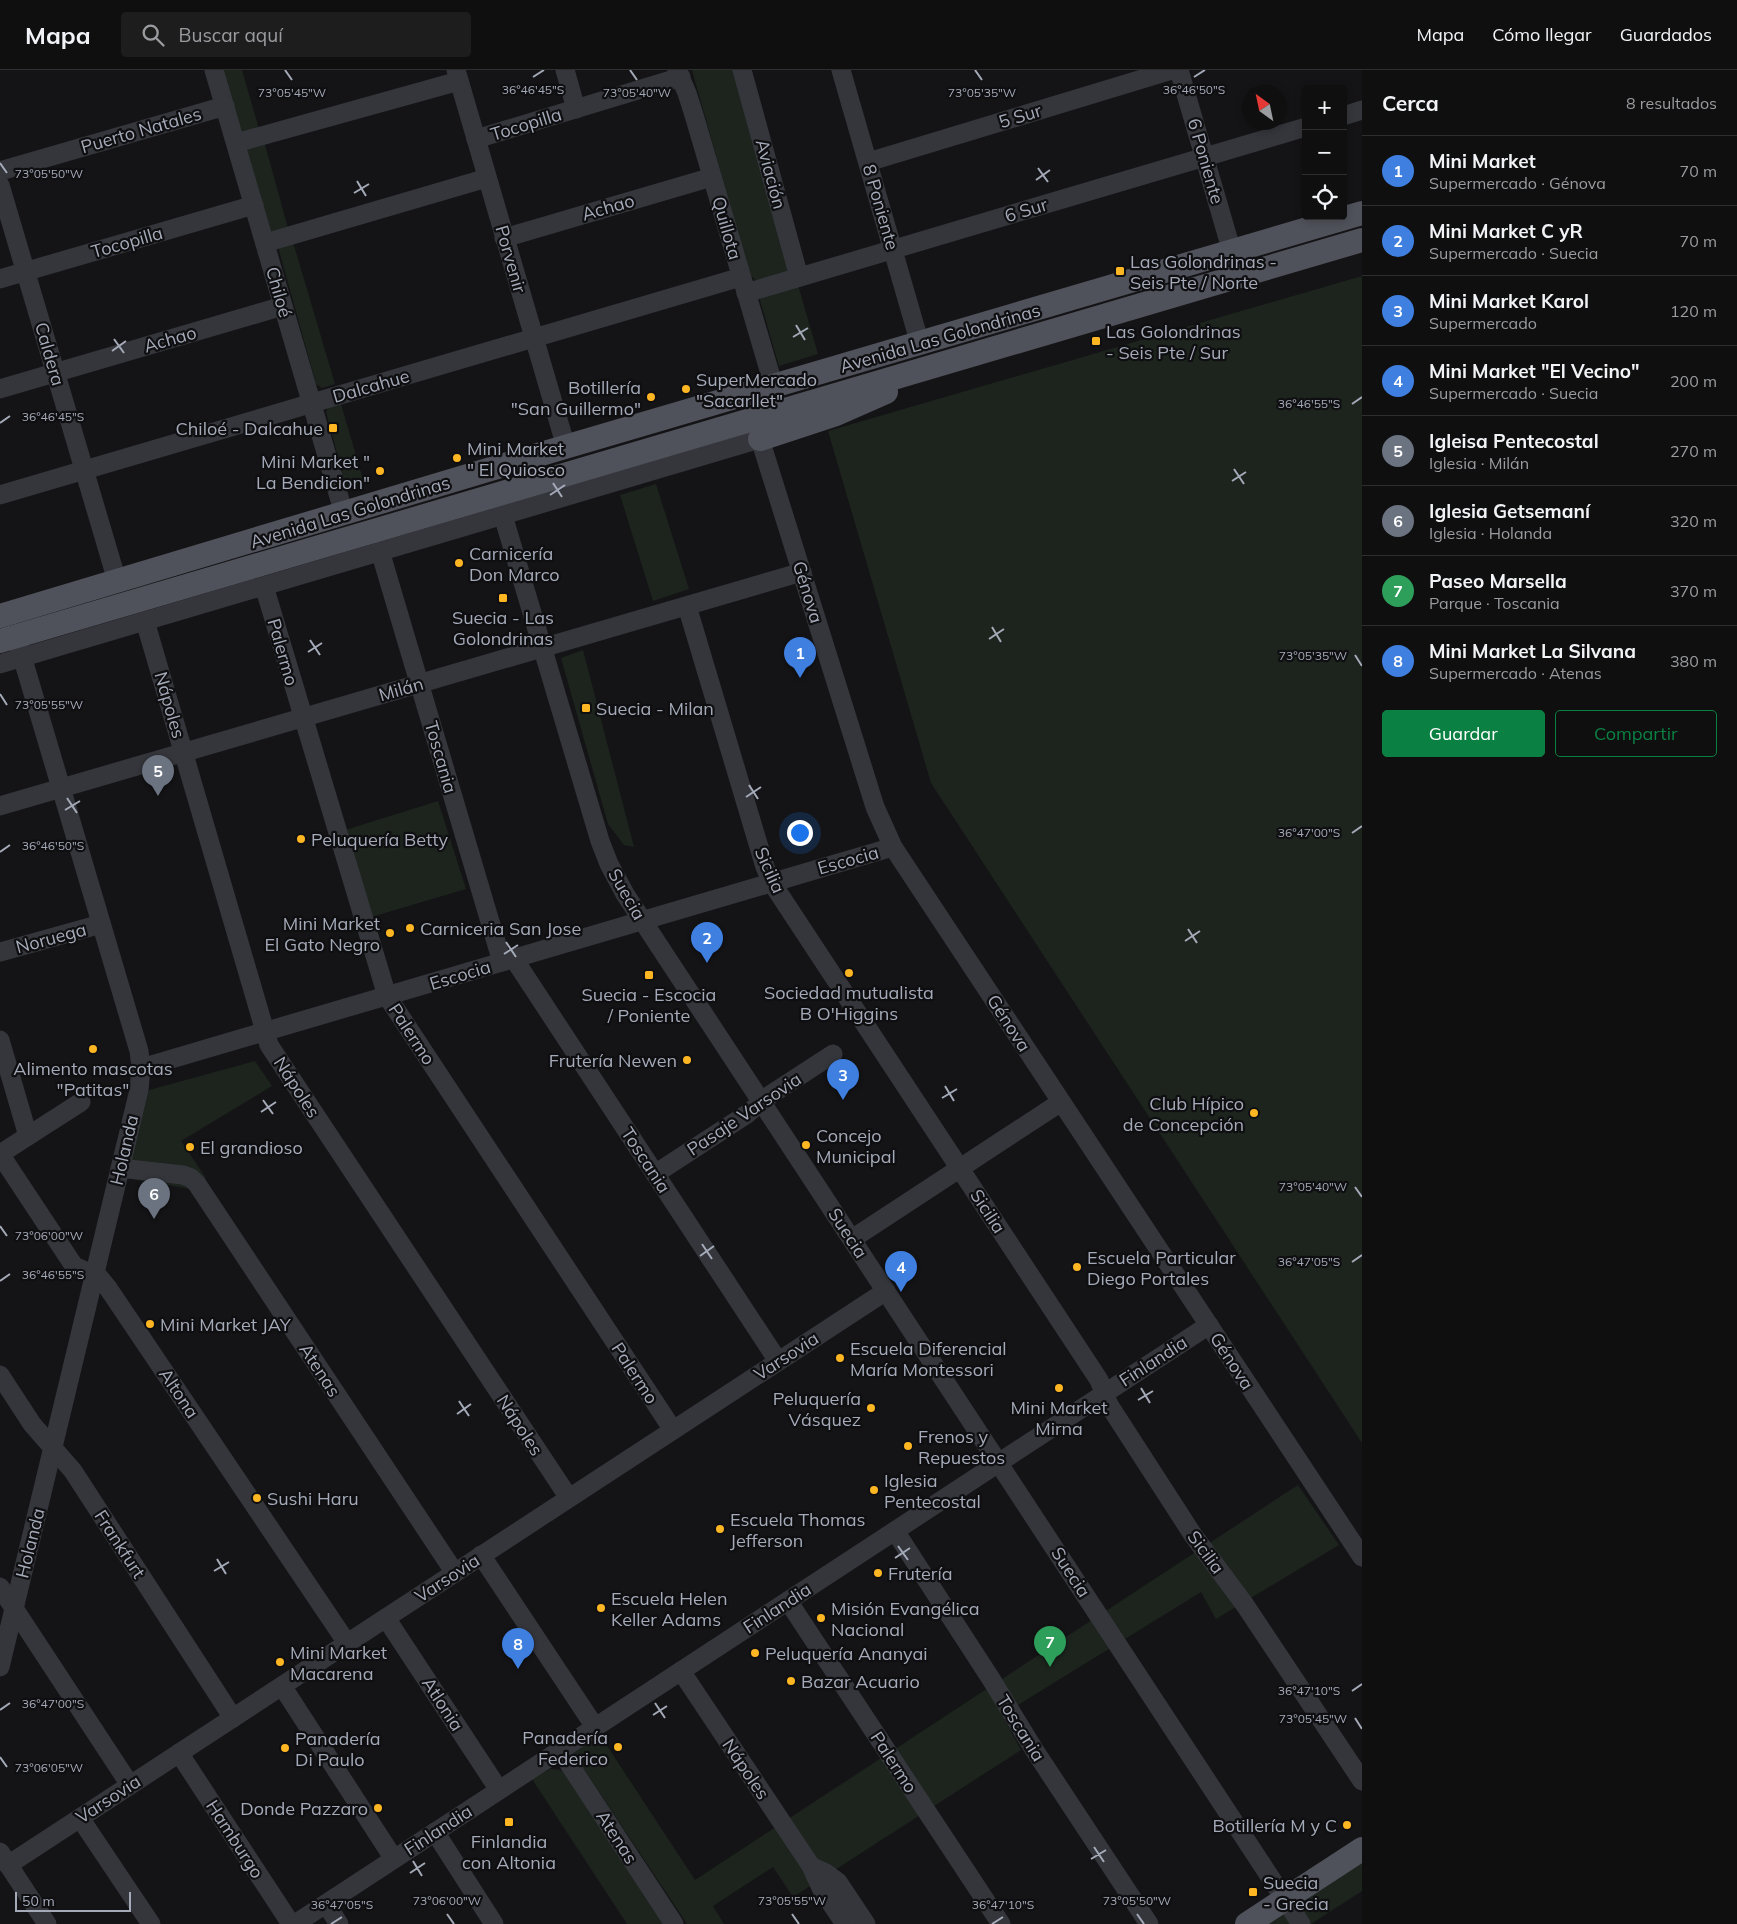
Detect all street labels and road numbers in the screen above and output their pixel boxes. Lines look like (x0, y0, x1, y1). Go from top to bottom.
street label: 5 Sur (996, 98, 1045, 133)
street label: Puerto Natales (78, 102, 204, 158)
street label: Tocopilla (488, 102, 564, 146)
street label: 6 Poniente (1183, 115, 1229, 207)
street label: Aviación (751, 137, 791, 211)
street label: 8 Poniente (858, 161, 904, 253)
street label: Achao (579, 189, 637, 225)
street label: 6 Sur (1002, 192, 1051, 227)
street label: Quillota (707, 194, 747, 262)
street label: Tocopilla (89, 221, 165, 263)
street label: Porvenir (490, 223, 532, 296)
street label: Chiloé (261, 264, 297, 320)
street label: Avenida Las Golondrinas (837, 298, 1043, 378)
street label: Caldera (30, 320, 70, 388)
street label: Achao (141, 321, 199, 357)
street label: Dalcahue (330, 364, 412, 408)
street label: Avenida Las Golondrinas (247, 471, 453, 553)
street label: Génova (788, 558, 828, 626)
street label: Palermo (262, 616, 304, 688)
street label: Nápoles (150, 669, 190, 741)
street label: Milán (376, 672, 426, 706)
street label: Toscania (420, 718, 462, 796)
street label: Escocia (815, 840, 881, 880)
street label: Sicilia (750, 843, 790, 897)
street label: Suecia (603, 864, 651, 924)
street label: Noruega (13, 918, 89, 958)
street label: Escocia (427, 955, 493, 995)
street label: Génova (982, 990, 1036, 1056)
street label: Palermo (384, 999, 440, 1069)
street label: Nápoles (269, 1052, 325, 1122)
street label: Pasaje Varsovia (682, 1067, 806, 1161)
street label: Holanda (105, 1113, 143, 1187)
street label: Toscania (616, 1123, 676, 1197)
street label: Sicilia (965, 1185, 1011, 1237)
street label: Suecia (823, 1204, 873, 1262)
street label: Varsovia (749, 1327, 823, 1385)
street label: Génova (1205, 1328, 1259, 1394)
street label: Finlandia (1115, 1331, 1191, 1391)
street label: Palermo (607, 1338, 663, 1408)
street label: Atenas (294, 1339, 346, 1401)
street label: Altona (154, 1364, 204, 1422)
street label: Nápoles (492, 1390, 548, 1460)
street label: Holanda (10, 1506, 50, 1580)
street label: Frankfurt (89, 1506, 151, 1582)
street label: Sicilia (1183, 1526, 1229, 1578)
street label: Suecia (1046, 1543, 1096, 1601)
street label: Varsovia (410, 1549, 484, 1607)
street label: Finlandia (739, 1578, 815, 1638)
street label: Atlonia (417, 1673, 469, 1735)
street label: Toscania (992, 1691, 1050, 1765)
street label: Palermo (866, 1727, 922, 1797)
street label: Nápoles (717, 1734, 775, 1804)
street label: Varsovia (71, 1770, 145, 1828)
street label: Hamburgo (201, 1795, 269, 1883)
street label: Finlandia (400, 1800, 476, 1860)
street label: Atenas (591, 1806, 643, 1868)

